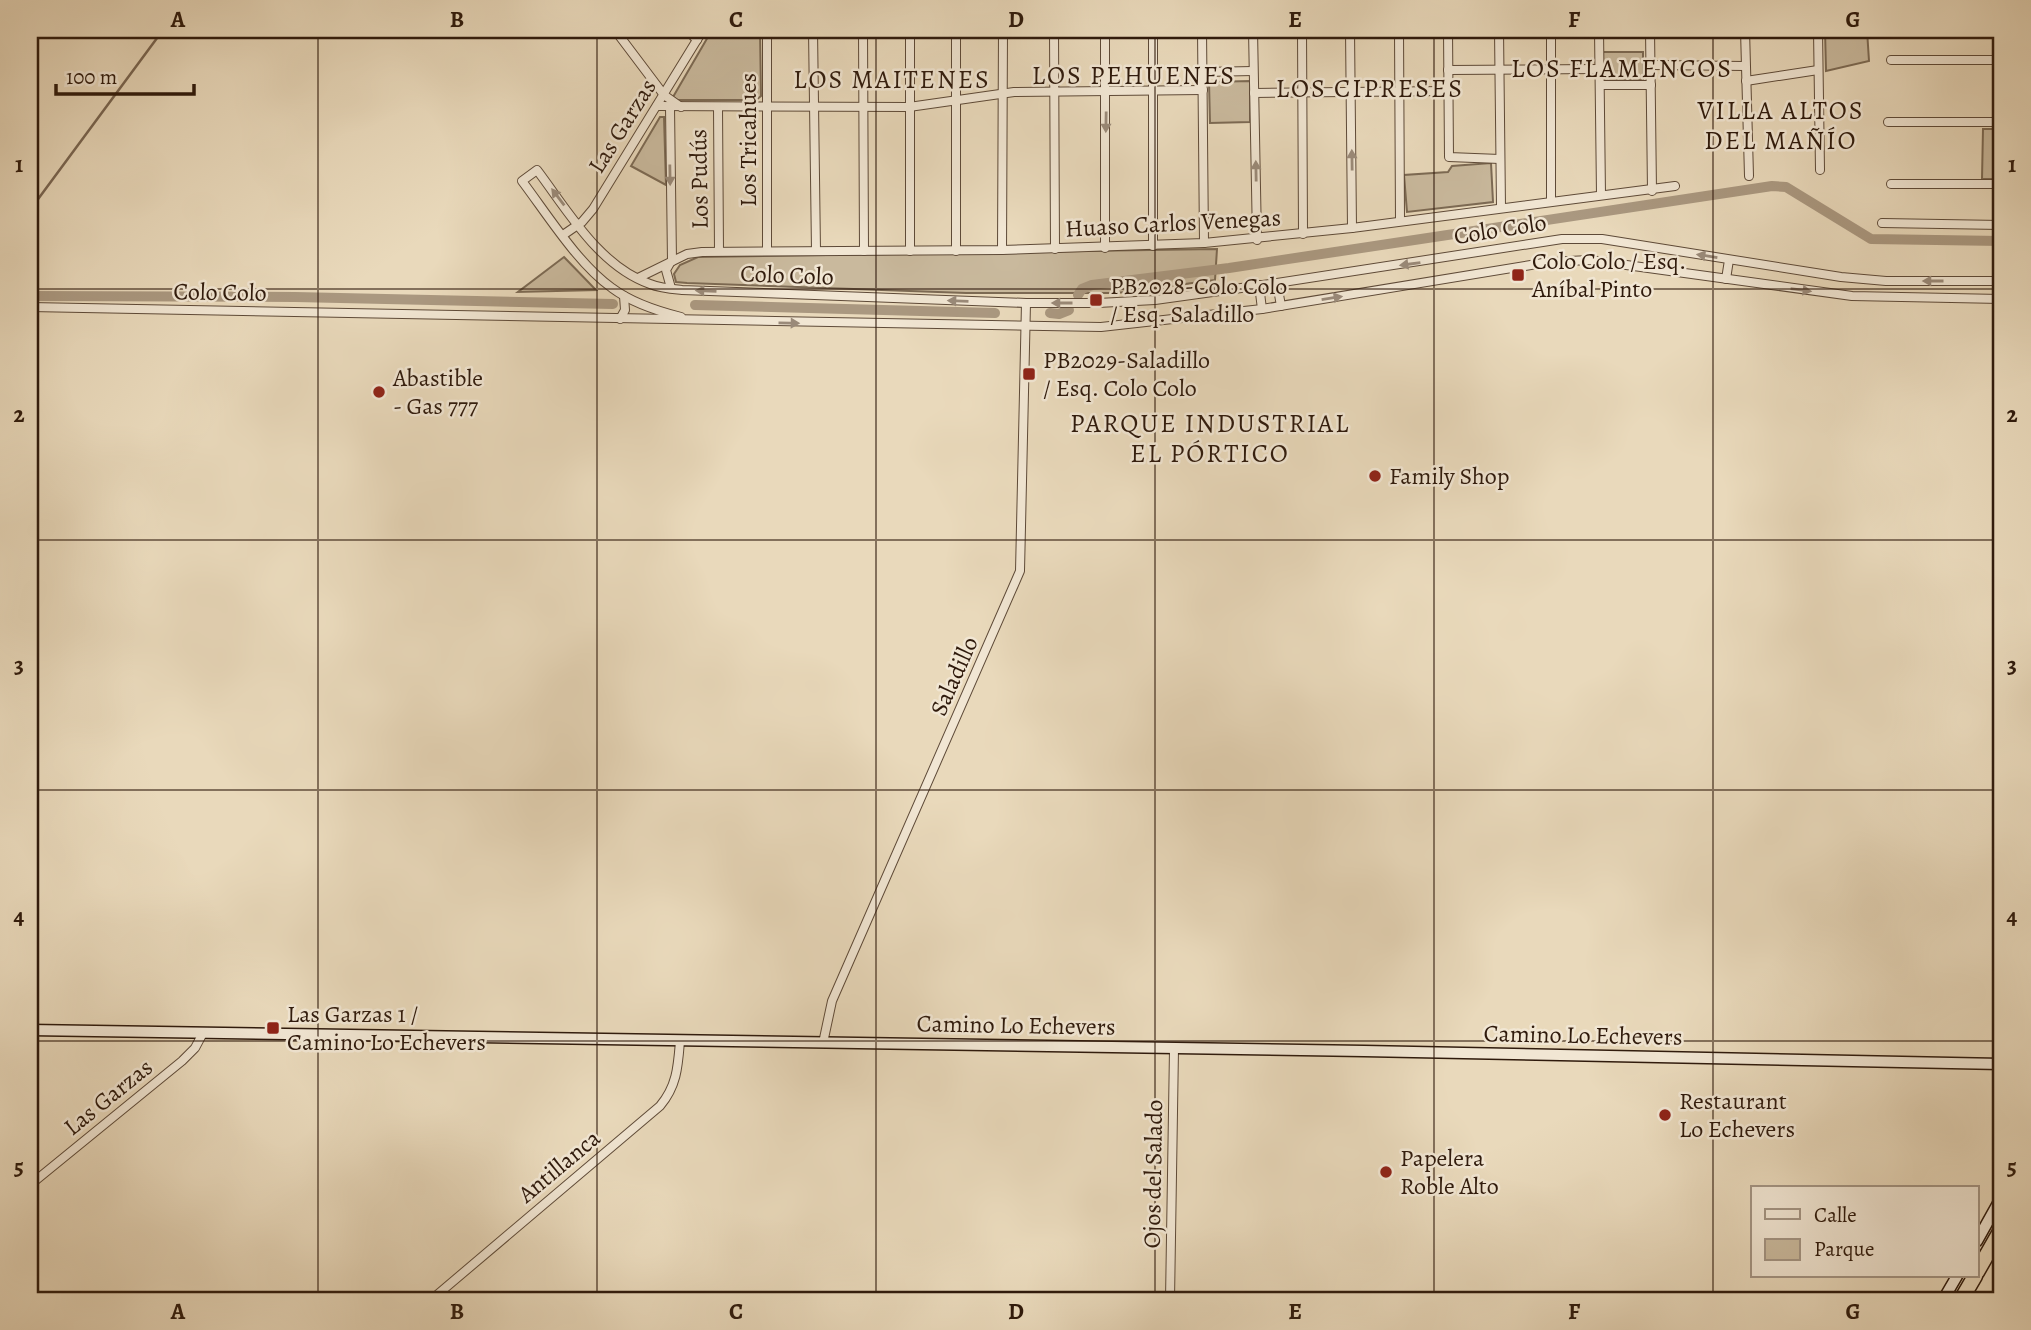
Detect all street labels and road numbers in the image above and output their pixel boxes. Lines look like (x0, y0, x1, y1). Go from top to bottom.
street label: Las Garzas (580, 73, 664, 179)
street label: Los Tricahues (732, 73, 764, 207)
street label: Los Pudús (682, 129, 716, 229)
street label: Huaso Carlos Venegas (1064, 201, 1282, 245)
street label: Colo Colo (1451, 206, 1549, 252)
street label: Colo Colo (740, 257, 834, 293)
street label: Colo Colo (173, 275, 267, 309)
street label: Saladillo (922, 631, 986, 721)
street label: Camino Lo Echevers (916, 1007, 1116, 1043)
street label: Camino Lo Echevers (1483, 1017, 1683, 1053)
street label: Las Garzas (57, 1051, 159, 1143)
street label: Ojos del Salado (1136, 1099, 1170, 1249)
street label: Antillanca (510, 1122, 608, 1211)

